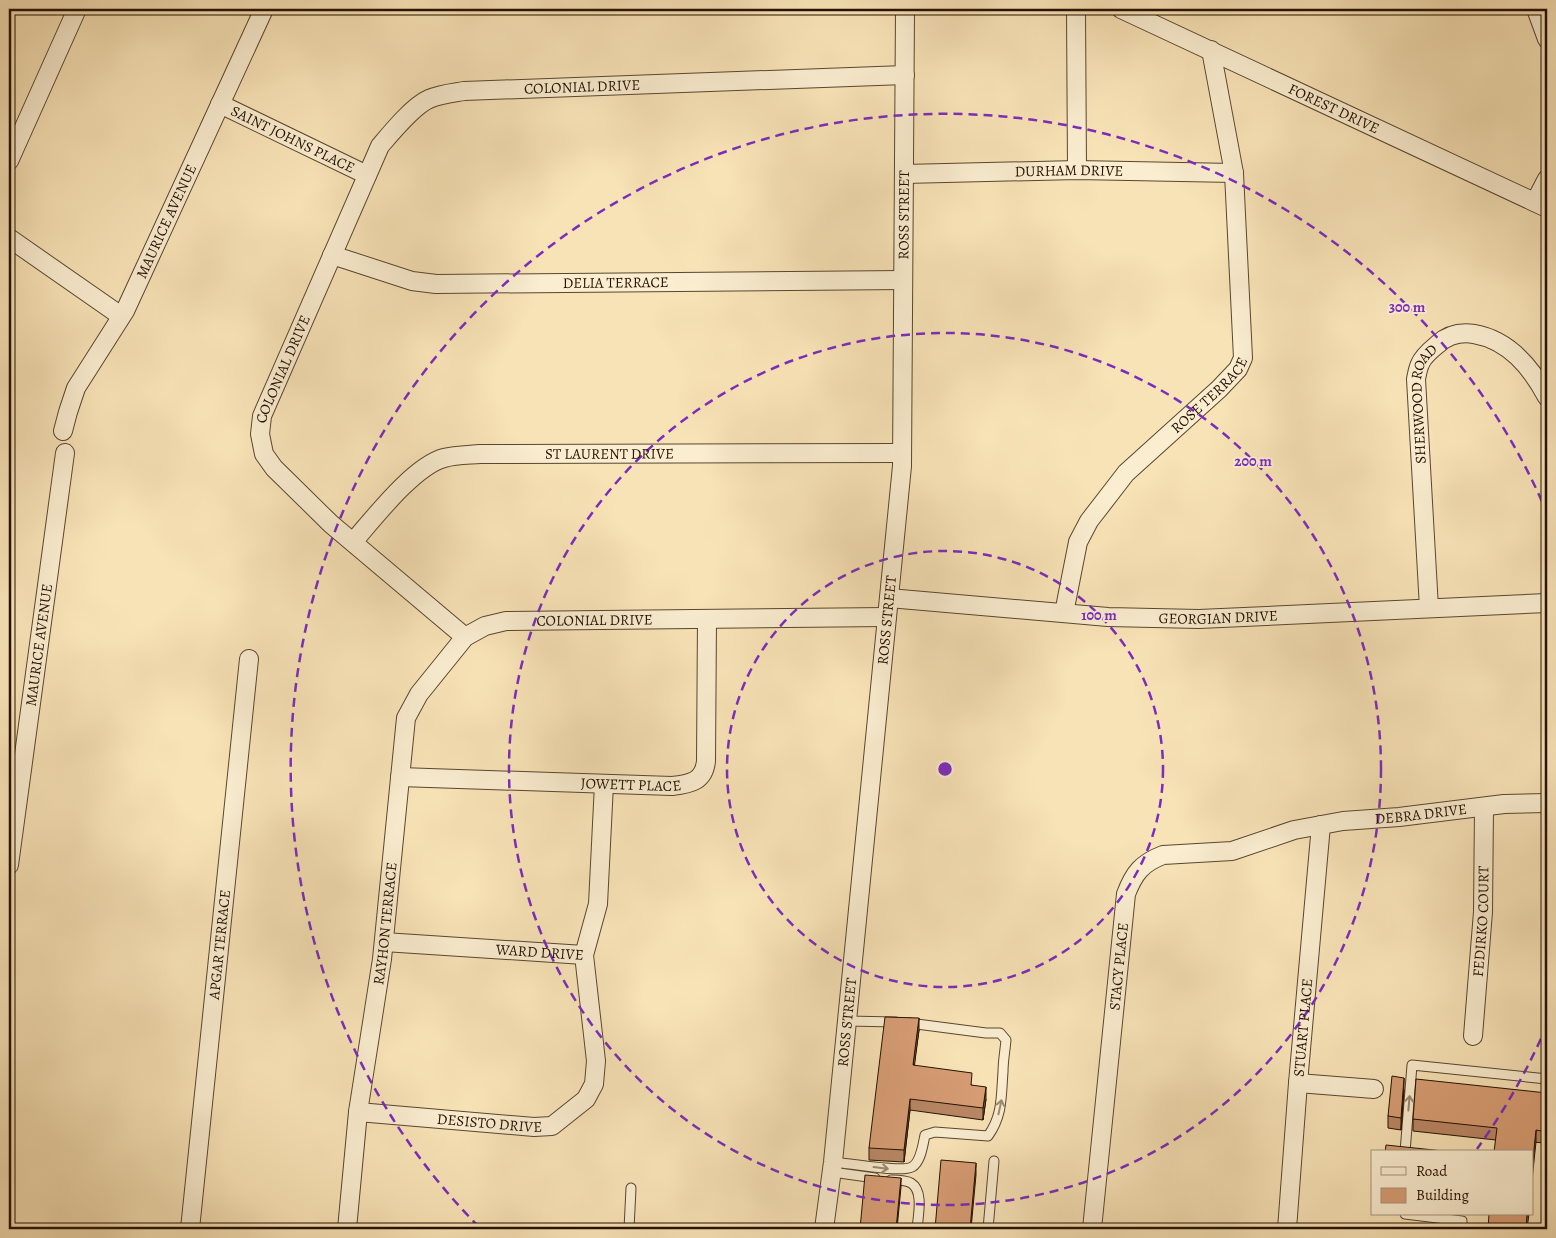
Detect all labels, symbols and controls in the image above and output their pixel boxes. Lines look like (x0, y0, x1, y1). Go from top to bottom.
street label: COLONIAL DRIVE (524, 75, 640, 99)
street label: FOREST DRIVE (1285, 79, 1383, 138)
street label: SAINT JOHNS PLACE (228, 101, 358, 178)
street label: DURHAM DRIVE (1014, 160, 1124, 181)
street label: MAURICE AVENUE (131, 161, 201, 282)
street label: ROSS STREET (893, 169, 914, 260)
street label: DELIA TERRACE (563, 272, 669, 293)
text: 300 m (1389, 297, 1426, 317)
street label: COLONIAL DRIVE (251, 312, 315, 424)
street label: SHERWOOD ROAD (1406, 339, 1441, 464)
street label: ROSE TERRACE (1166, 354, 1252, 438)
street label: ST LAURENT DRIVE (545, 444, 674, 464)
text: 200 m (1234, 451, 1272, 471)
street label: ROSS STREET (872, 574, 901, 666)
street label: MAURICE AVENUE (21, 583, 57, 708)
text: 100 m (1081, 605, 1117, 625)
street label: GEORGIAN DRIVE (1158, 605, 1278, 629)
street label: COLONIAL DRIVE (536, 609, 653, 631)
centre of rings (936, 760, 954, 778)
street label: JOWETT PLACE (580, 773, 683, 796)
street label: DEBRA DRIVE (1374, 799, 1468, 829)
street label: RAYHON TERRACE (368, 861, 402, 986)
street label: FEDIRKO COURT (1468, 865, 1493, 978)
street label: APGAR TERRACE (204, 889, 235, 1001)
street label: STACY PLACE (1104, 922, 1133, 1011)
street label: WARD DRIVE (494, 939, 584, 965)
street label: ROSS STREET (832, 976, 861, 1068)
street label: STUART PLACE (1289, 978, 1317, 1078)
one-way arrow (1404, 1095, 1413, 1111)
one-way arrow (996, 1099, 1005, 1115)
street label: DESISTO DRIVE (436, 1109, 543, 1137)
legend (1371, 1150, 1534, 1216)
text: Road (1416, 1161, 1448, 1181)
one-way arrow (873, 1163, 889, 1173)
text: Building (1416, 1185, 1469, 1205)

